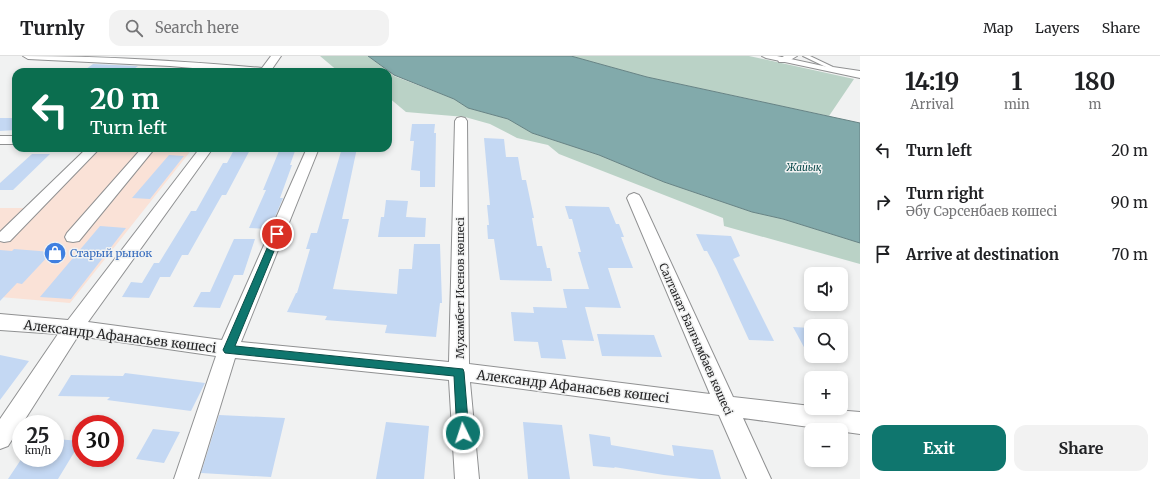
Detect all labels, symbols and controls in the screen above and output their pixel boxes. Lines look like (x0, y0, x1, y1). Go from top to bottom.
search box (109, 10, 389, 46)
text: Turnly (20, 16, 85, 40)
icon: search (123, 17, 145, 39)
text: Search here (155, 18, 239, 37)
text: Map (983, 19, 1013, 37)
text: Layers (1035, 19, 1080, 37)
text: Share (1102, 19, 1140, 37)
text: 14:19 (905, 66, 959, 97)
text: 1 (1011, 66, 1022, 97)
text: 180 (1074, 66, 1115, 97)
text: 20 m (90, 81, 159, 117)
icon: left (24, 84, 76, 136)
text: Arrival (910, 96, 954, 113)
text: min (1004, 96, 1030, 113)
text: m (1088, 96, 1101, 113)
text: Turn left (90, 116, 167, 139)
icon: left (872, 139, 894, 161)
text: Turn left (906, 141, 972, 160)
text: 20 m (1111, 141, 1148, 160)
water label: Жайық (786, 161, 822, 174)
text: Turn right (906, 184, 984, 203)
icon: right (872, 191, 894, 213)
text: 90 m (1111, 193, 1148, 212)
text: Әбу Сәрсенбаев көшесі (906, 203, 1057, 220)
pin (260, 217, 294, 251)
street label: Мухамбет Исенов көшесі (453, 217, 467, 359)
icon: arrive (266, 223, 288, 245)
shop icon: Старый рынок (42, 240, 68, 266)
icon: arrive (872, 243, 894, 265)
text: Arrive at destination (906, 245, 1059, 264)
text: 70 m (1112, 245, 1148, 264)
place label: Старый рынок (70, 246, 152, 260)
street label: Салтанат Балғымбаев көшесі (656, 261, 736, 418)
map controls (804, 267, 848, 467)
button: sound (804, 267, 848, 311)
street label: Александр Афанасьев көшесі (22, 316, 217, 357)
button: search (804, 319, 848, 363)
street label: Александр Афанасьев көшесі (475, 366, 670, 407)
button: + (804, 371, 848, 415)
position arrow (442, 412, 484, 454)
speed limit sign: 30 (72, 415, 124, 467)
text: 25 (27, 423, 49, 448)
button: − (804, 423, 848, 467)
button: Exit (872, 425, 1006, 471)
button: Share (1014, 425, 1148, 471)
text: km/h (25, 444, 51, 457)

